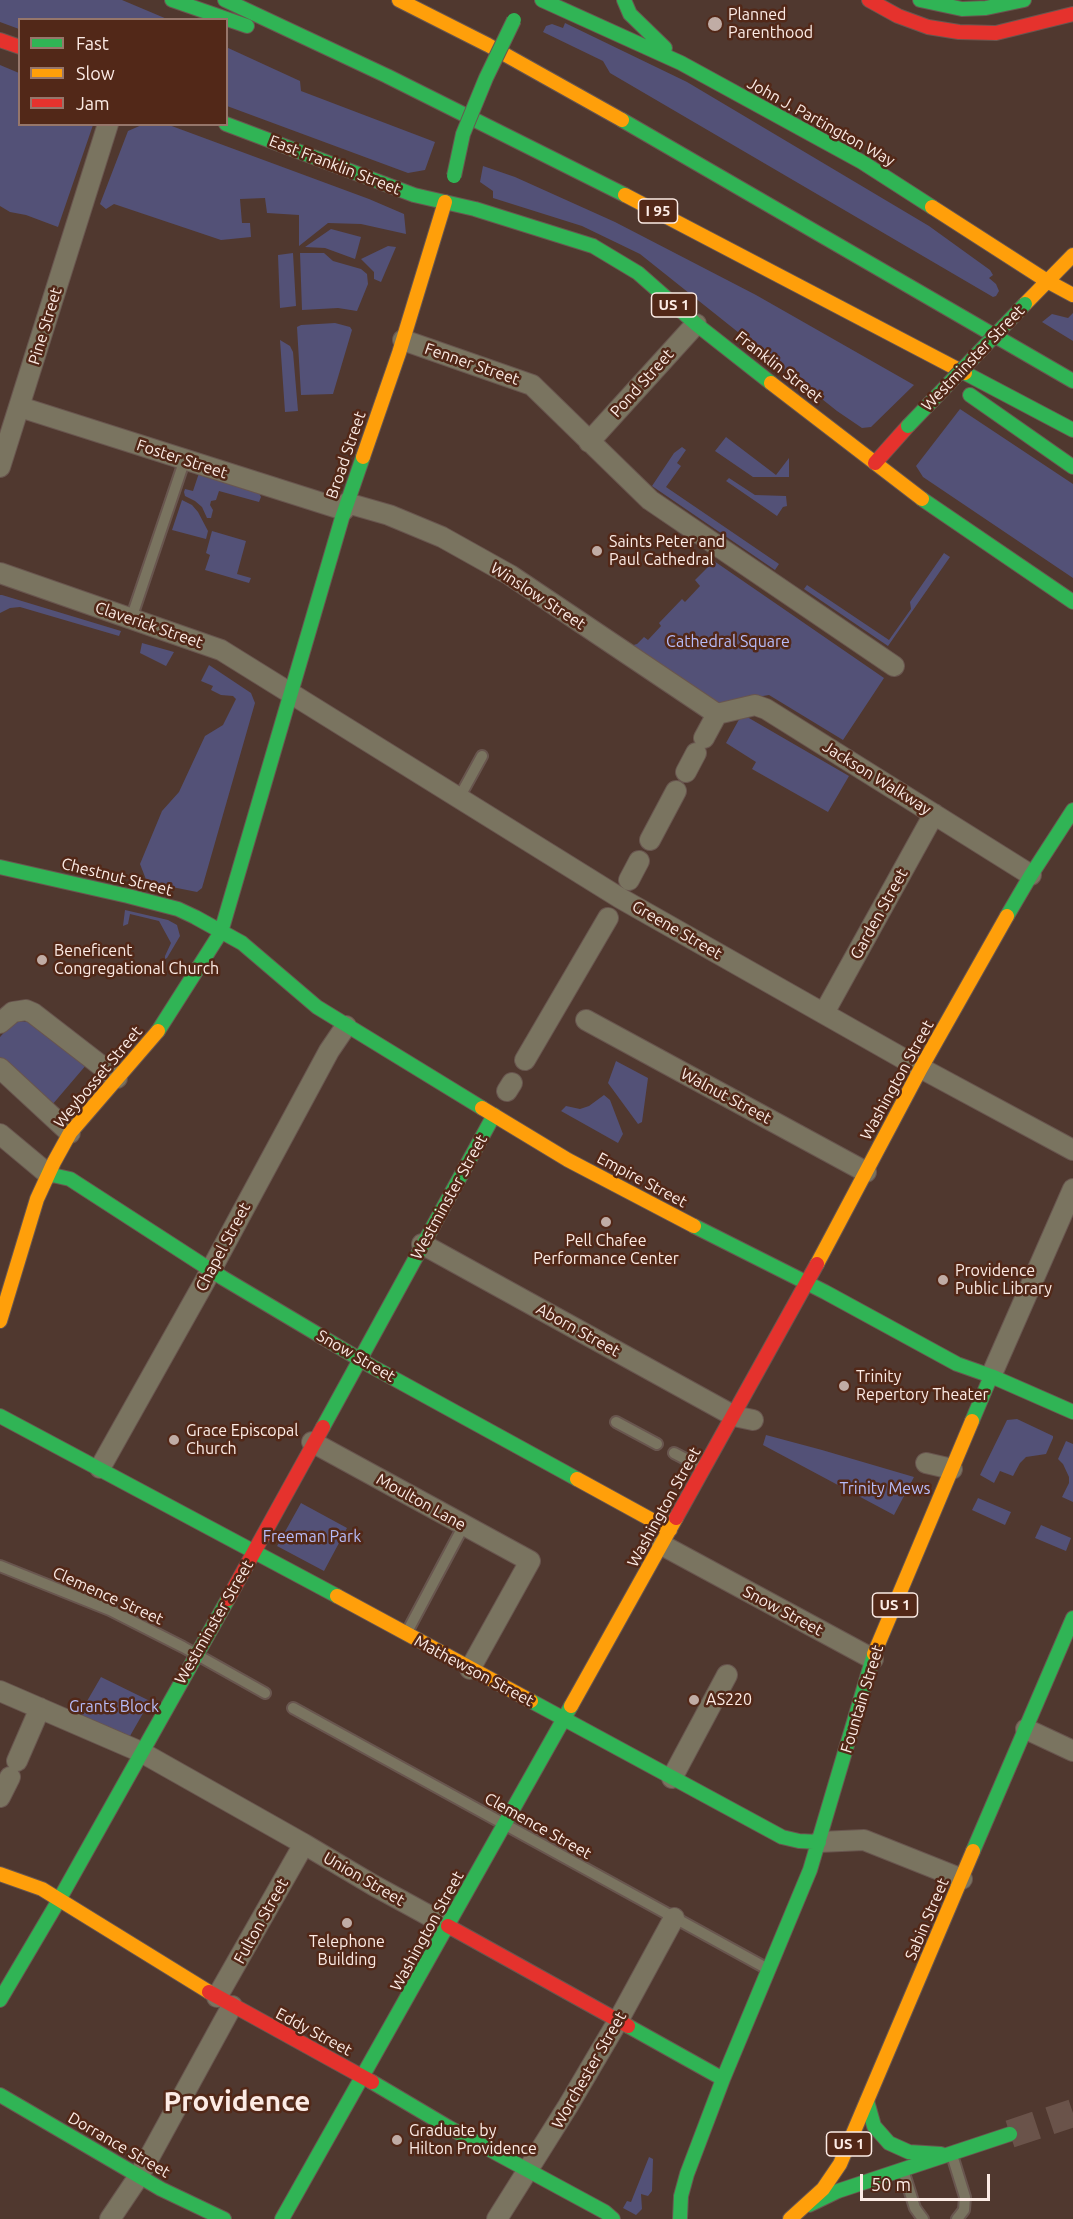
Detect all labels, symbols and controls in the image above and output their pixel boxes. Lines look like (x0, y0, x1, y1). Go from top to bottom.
place label: Planned Parenthood (728, 5, 813, 43)
marker: Planned Parenthood (706, 15, 724, 33)
legend (18, 18, 228, 126)
text: Fast (76, 33, 109, 53)
text: Slow (76, 63, 115, 83)
street label: John J. Partington Way (744, 73, 898, 171)
text: Jam (76, 93, 110, 113)
street label: East Franklin Street (267, 131, 403, 199)
road number: I 95 (638, 199, 678, 223)
street label: Pine Street (24, 285, 66, 367)
road number: US 1 (652, 293, 696, 317)
street label: Westminster Street (918, 301, 1028, 415)
street label: Franklin Street (732, 327, 826, 407)
street label: Fenner Street (422, 339, 522, 389)
street label: Pond Street (606, 345, 678, 421)
street label: Broad Street (322, 409, 370, 501)
street label: Foster Street (134, 435, 230, 483)
place label: Saints Peter and Paul Cathedral (609, 532, 725, 570)
marker: Saints Peter and Paul Cathedral (590, 544, 604, 558)
street label: Winslow Street (487, 558, 589, 634)
street label: Claverick Street (93, 598, 205, 652)
park label: Cathedral Square (666, 632, 790, 652)
street label: Jackson Walkway (819, 737, 935, 819)
street label: Chestnut Street (59, 854, 175, 900)
street label: Garden Street (846, 865, 912, 963)
street label: Greene Street (629, 897, 725, 963)
place label: Beneficent Congregational Church (54, 941, 219, 979)
marker: Beneficent Congregational Church (35, 953, 49, 967)
street label: Washington Street (856, 1017, 938, 1143)
street label: Weybosset Street (50, 1022, 146, 1132)
street label: Walnut Street (677, 1064, 775, 1128)
street label: Westminster Street (407, 1131, 491, 1263)
street label: Empire Street (594, 1148, 690, 1212)
street label: Chapel Street (192, 1199, 254, 1295)
marker: Pell Chafee Performance Center (599, 1215, 613, 1229)
place label: Pell Chafee Performance Center (533, 1231, 679, 1269)
place label: Providence Public Library (955, 1261, 1052, 1299)
marker: Providence Public Library (936, 1273, 950, 1287)
street label: Aborn Street (533, 1299, 623, 1361)
street label: Snow Street (313, 1326, 399, 1386)
place label: Trinity Repertory Theater (856, 1367, 989, 1405)
marker: Trinity Repertory Theater (837, 1379, 851, 1393)
place label: Grace Episcopal Church (186, 1421, 298, 1459)
marker: Grace Episcopal Church (167, 1433, 181, 1447)
street label: Washington Street (623, 1444, 705, 1570)
street label: Moulton Lane (373, 1470, 469, 1534)
park label: Trinity Mews (839, 1479, 931, 1499)
park label: Freeman Park (263, 1527, 361, 1547)
street label: Westminster Street (171, 1557, 257, 1687)
street label: Clemence Street (50, 1563, 166, 1629)
street label: Snow Street (740, 1582, 826, 1640)
road number: US 1 (872, 1593, 918, 1617)
street label: Mathewson Street (411, 1631, 537, 1711)
street label: Fountain Street (836, 1643, 888, 1755)
place label: AS220 (706, 1690, 752, 1710)
marker: AS220 (687, 1693, 701, 1707)
park label: Grants Block (69, 1697, 159, 1717)
street label: Clemence Street (481, 1789, 595, 1863)
street label: Union Street (320, 1848, 408, 1910)
street label: Washington Street (386, 1868, 468, 1994)
street label: Fulton Street (230, 1875, 292, 1967)
street label: Sabin Street (901, 1875, 953, 1963)
marker: Telephone Building (340, 1916, 354, 1930)
place label: Telephone Building (309, 1932, 385, 1970)
street label: Eddy Street (273, 2004, 355, 2060)
street label: Worchester Street (548, 2008, 630, 2132)
district label: Providence (164, 2085, 310, 2119)
street label: Dorrance Street (65, 2108, 173, 2182)
place label: Graduate by Hilton Providence (409, 2121, 537, 2159)
road number: US 1 (826, 2132, 872, 2156)
marker: Graduate by Hilton Providence (390, 2133, 404, 2147)
scale bar (863, 2162, 994, 2200)
text: 50 m (871, 2174, 911, 2194)

